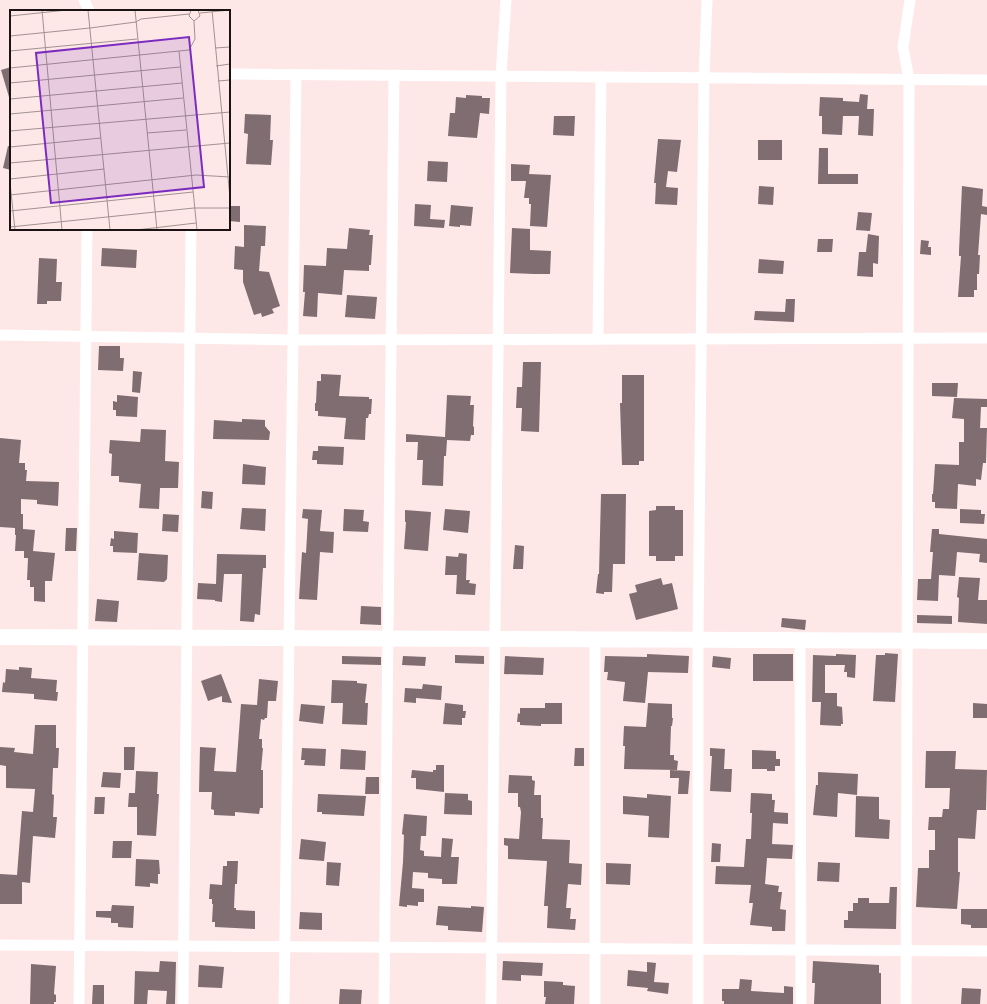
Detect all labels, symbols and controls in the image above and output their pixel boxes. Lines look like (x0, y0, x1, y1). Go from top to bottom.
inset map (10, 10, 230, 230)

